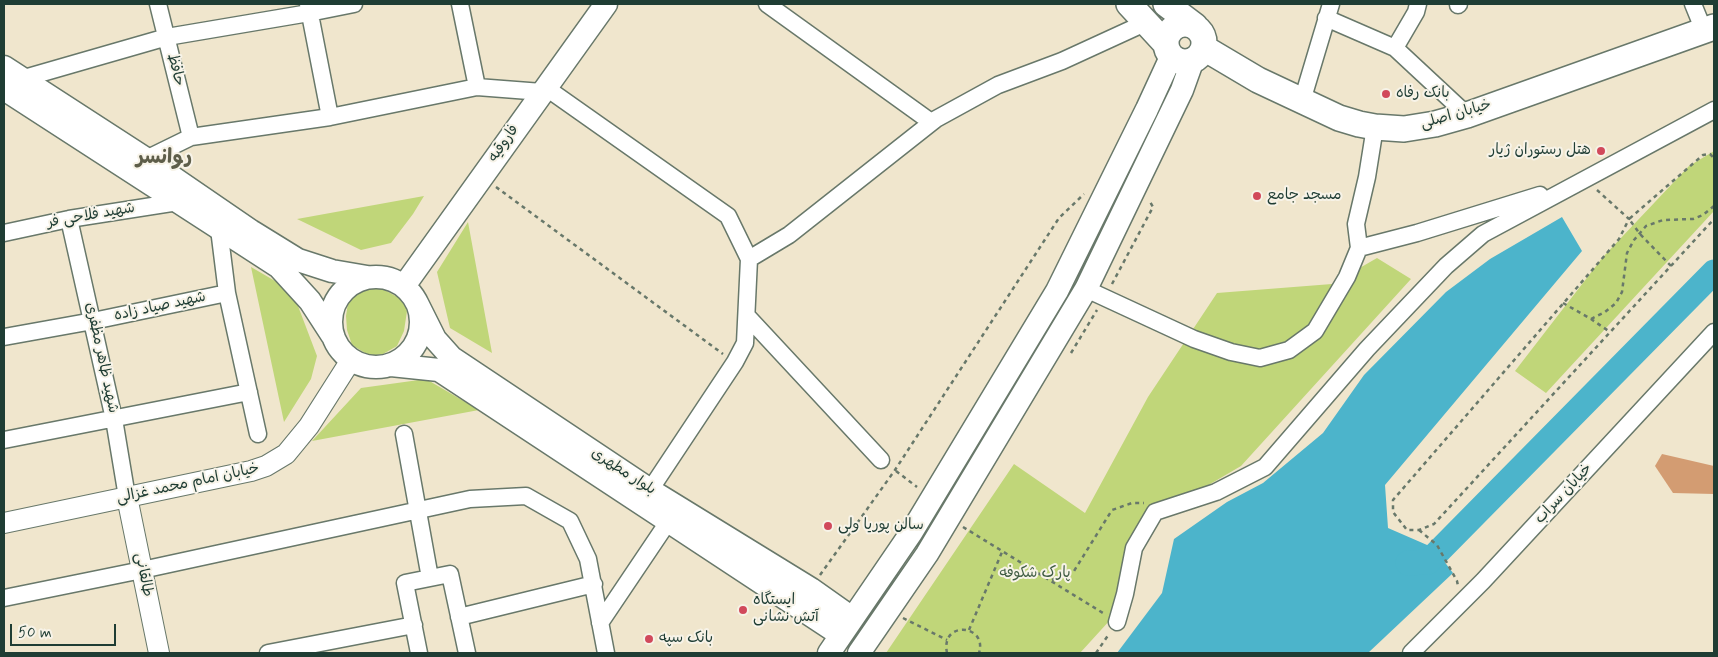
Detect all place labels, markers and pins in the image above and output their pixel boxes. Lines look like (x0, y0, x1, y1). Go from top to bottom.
place label: بانک رفاه (1396, 85, 1450, 103)
marker: بانک رفاه (1380, 88, 1392, 100)
place label: هتل رستوران ژیار (1490, 142, 1591, 160)
marker: هتل رستوران ژیار (1595, 145, 1607, 157)
place label: مسجد جامع (1267, 187, 1342, 205)
marker: مسجد جامع (1251, 190, 1263, 202)
place label: سالن پوریا ولی (838, 517, 924, 535)
marker: سالن پوریا ولی (822, 520, 834, 532)
place label: ایستگاه آتش نشانی (753, 592, 819, 627)
marker: ایستگاه آتش نشانی (737, 604, 749, 616)
place label: بانک سپه (659, 630, 713, 648)
marker: بانک سپه (643, 633, 655, 645)

